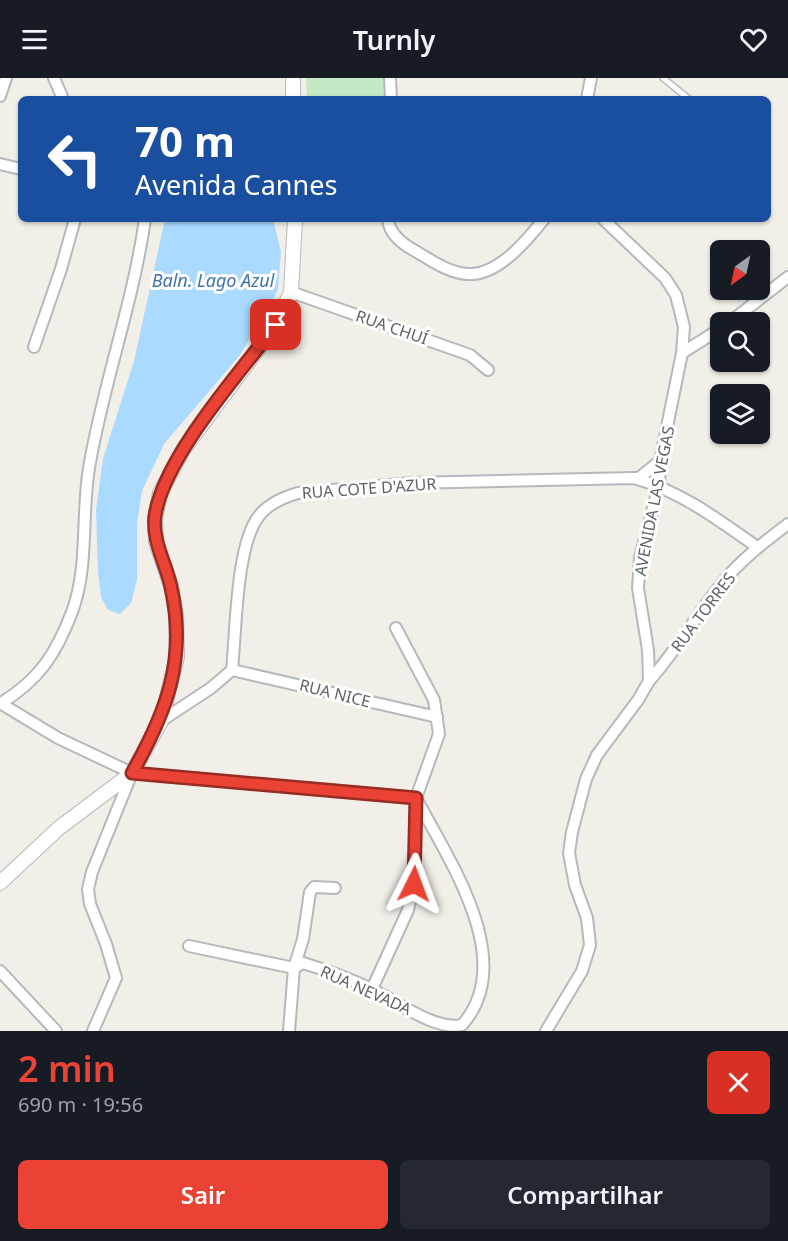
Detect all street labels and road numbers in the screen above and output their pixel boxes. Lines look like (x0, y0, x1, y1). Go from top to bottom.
street label: RUA CHUÍ (353, 304, 432, 350)
street label: AVENIDA LAS VEGAS (629, 424, 679, 578)
street label: RUA COTE D'AZUR (301, 472, 437, 504)
street label: RUA TORRES (666, 567, 740, 656)
street label: RUA NICE (297, 674, 373, 712)
street label: RUA NEVADA (317, 960, 416, 1020)

